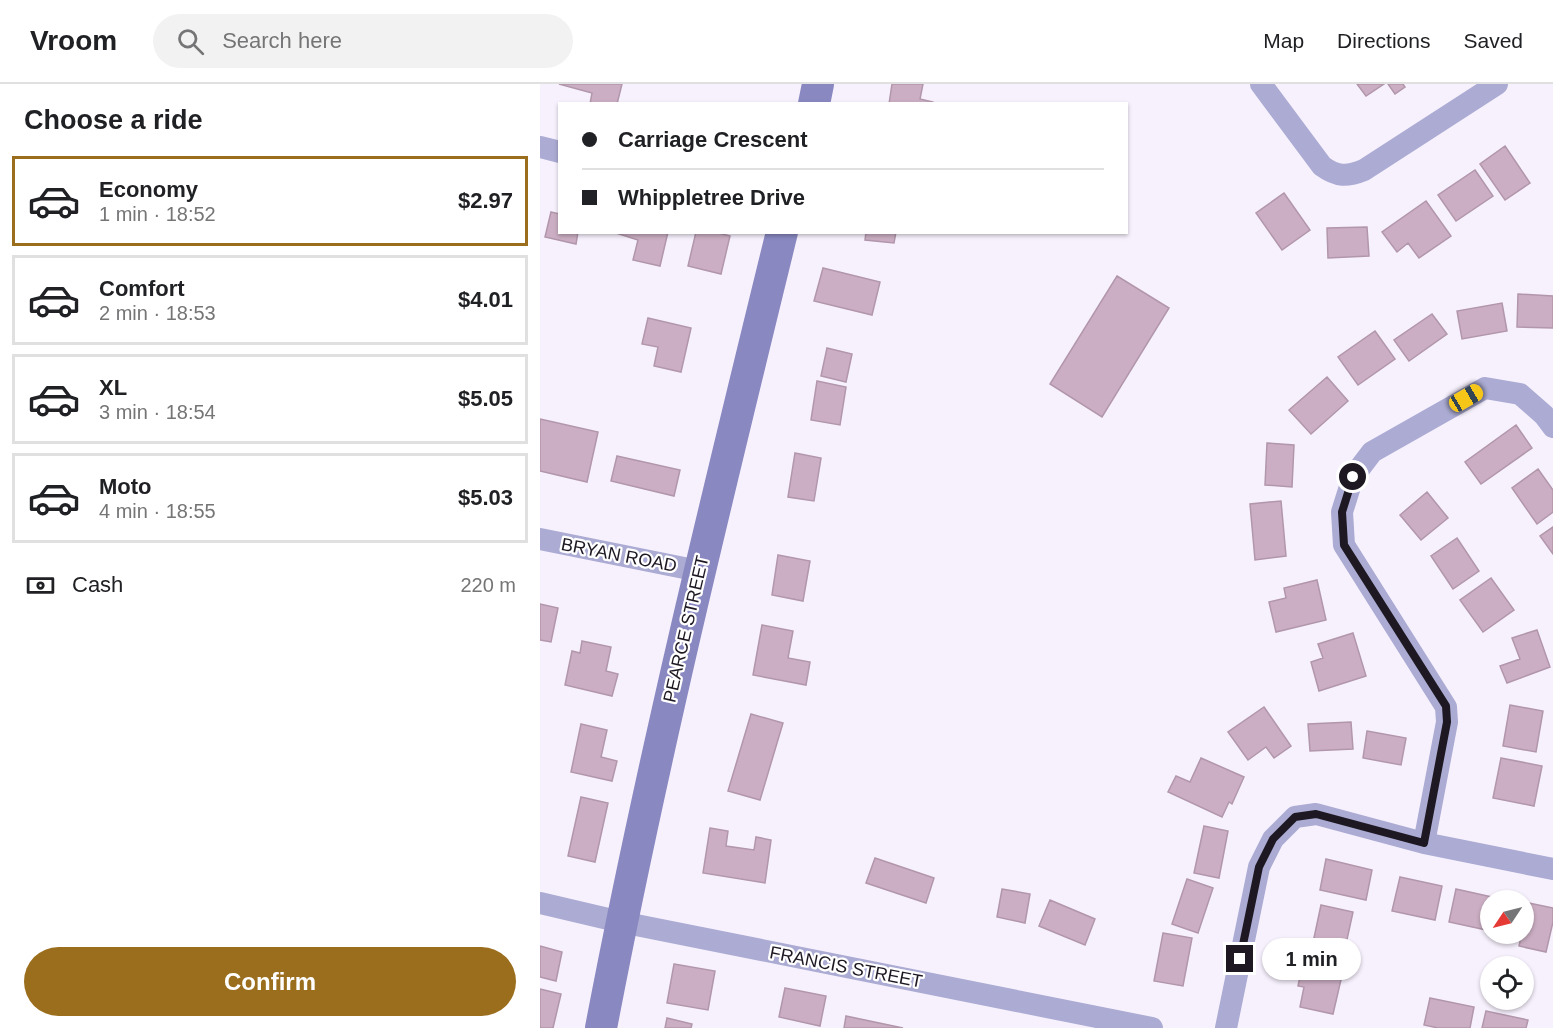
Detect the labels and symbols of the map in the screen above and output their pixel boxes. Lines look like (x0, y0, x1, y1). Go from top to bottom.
car (1446, 381, 1486, 415)
route start (1339, 463, 1366, 490)
street label: BRYAN ROAD (559, 534, 679, 576)
street label: PEARCE STREET (659, 554, 713, 704)
north arrow (1480, 890, 1534, 944)
callout: 1 min (1261, 938, 1360, 980)
street label: FRANCIS STREET (768, 942, 924, 992)
route end (1226, 945, 1253, 972)

